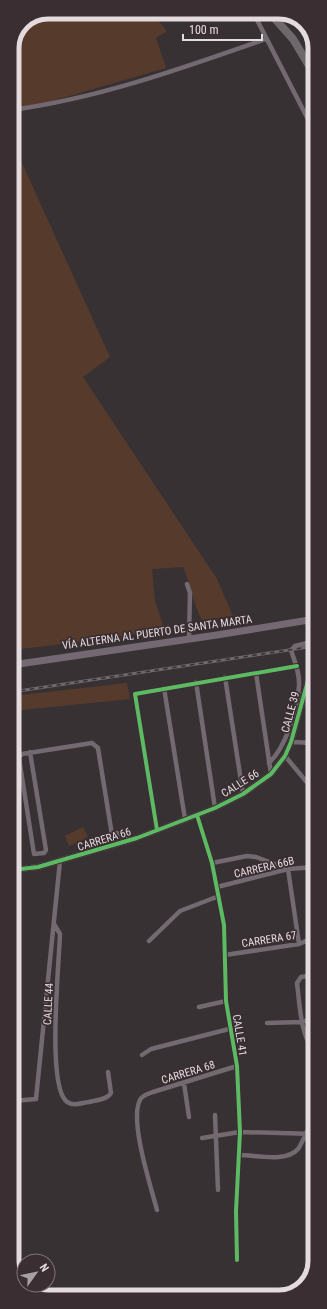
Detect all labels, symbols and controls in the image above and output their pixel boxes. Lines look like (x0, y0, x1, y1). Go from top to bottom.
scale bar (183, 16, 262, 42)
text: 100 m (189, 23, 219, 37)
street label: VÍA ALTERNA AL PUERTO DE SANTA MARTA (61, 613, 254, 652)
street label: CALLE 39 (279, 690, 302, 734)
street label: CALLE 66 (219, 767, 261, 800)
street label: CARRERA 66 (76, 825, 132, 854)
street label: CARRERA 66B (233, 854, 295, 881)
street label: CARRERA 67 (241, 929, 297, 950)
street label: CALLE 44 (41, 982, 56, 1025)
street label: CALLE 41 (230, 1013, 249, 1057)
street label: CARRERA 68 (160, 1058, 216, 1087)
north arrow (16, 1253, 56, 1293)
text: N (37, 1261, 51, 1274)

